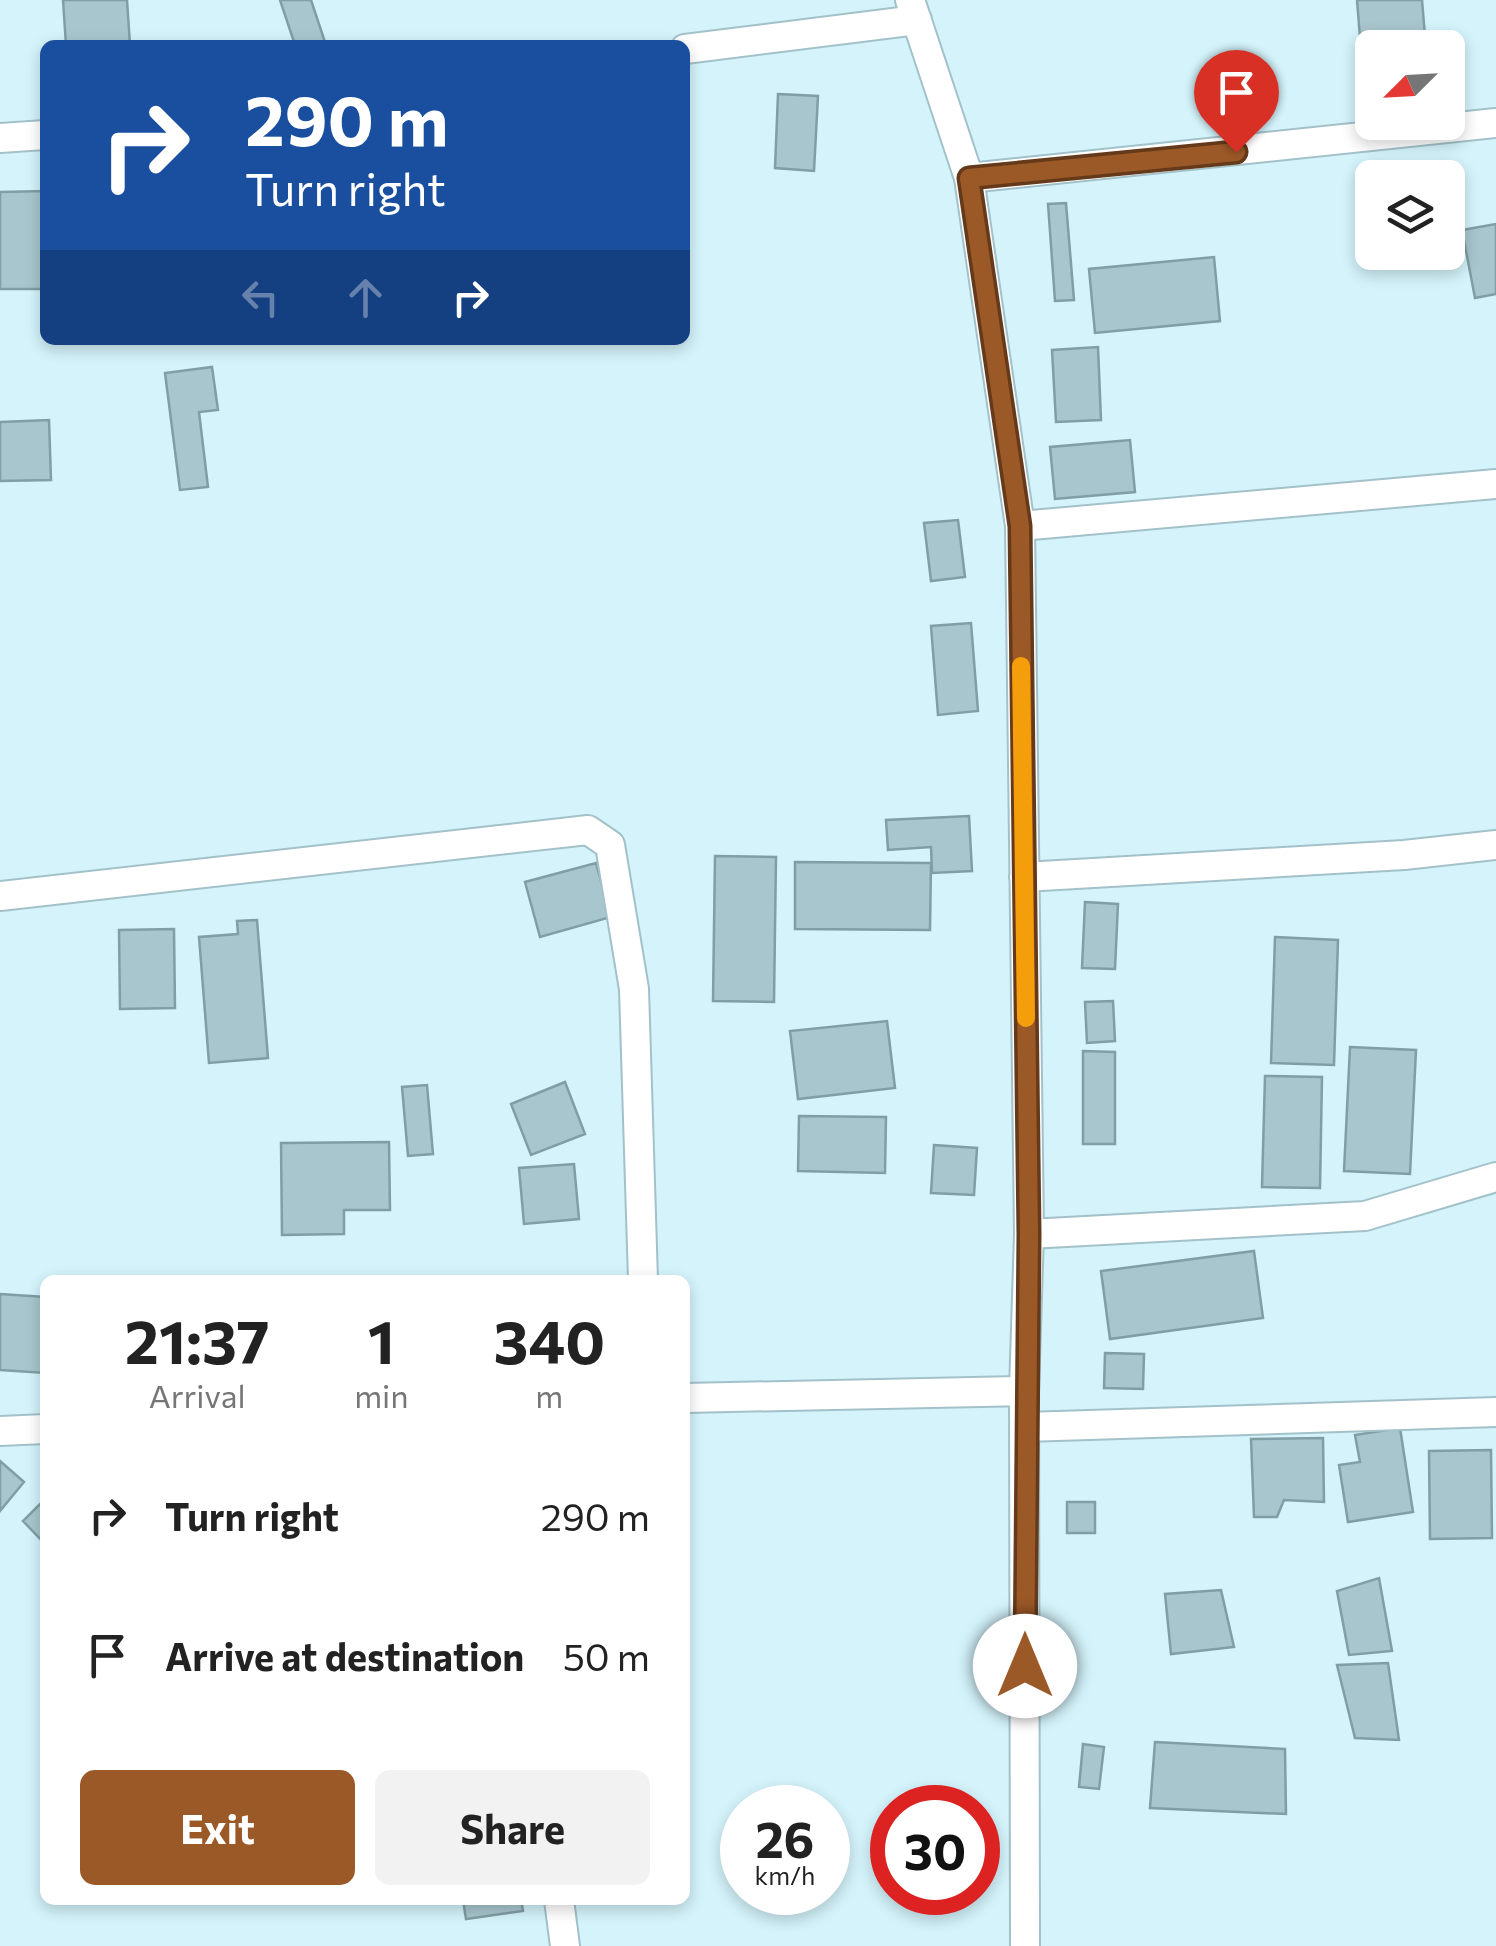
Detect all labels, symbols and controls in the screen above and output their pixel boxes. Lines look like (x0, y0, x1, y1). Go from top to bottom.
north arrow (1355, 30, 1465, 140)
map controls (1355, 30, 1465, 270)
pin (1194, 50, 1279, 153)
icon: arrive (1209, 65, 1264, 120)
text: 290 m (245, 75, 449, 160)
icon: right (80, 80, 210, 210)
text: Turn right (245, 160, 446, 215)
button: layers (1355, 160, 1465, 270)
icon: left (233, 270, 288, 325)
icon: ahead (338, 270, 393, 325)
icon: right (443, 270, 498, 325)
text: 21:37 (125, 1303, 269, 1376)
text: 1 (368, 1303, 395, 1376)
text: 340 (494, 1303, 605, 1376)
text: Arrival (149, 1375, 246, 1415)
text: min (354, 1375, 409, 1415)
text: m (535, 1375, 563, 1415)
icon: right (80, 1488, 135, 1543)
text: Turn right (165, 1492, 339, 1539)
text: 290 m (541, 1492, 650, 1539)
position arrow (973, 1614, 1077, 1718)
icon: arrive (80, 1628, 135, 1683)
text: Arrive at destination (165, 1632, 524, 1679)
text: 50 m (563, 1632, 650, 1679)
button: Exit (80, 1770, 355, 1885)
button: Share (375, 1770, 650, 1885)
speed limit sign: 30 (870, 1785, 1000, 1915)
text: 26 (755, 1807, 814, 1868)
text: km/h (755, 1860, 815, 1890)

